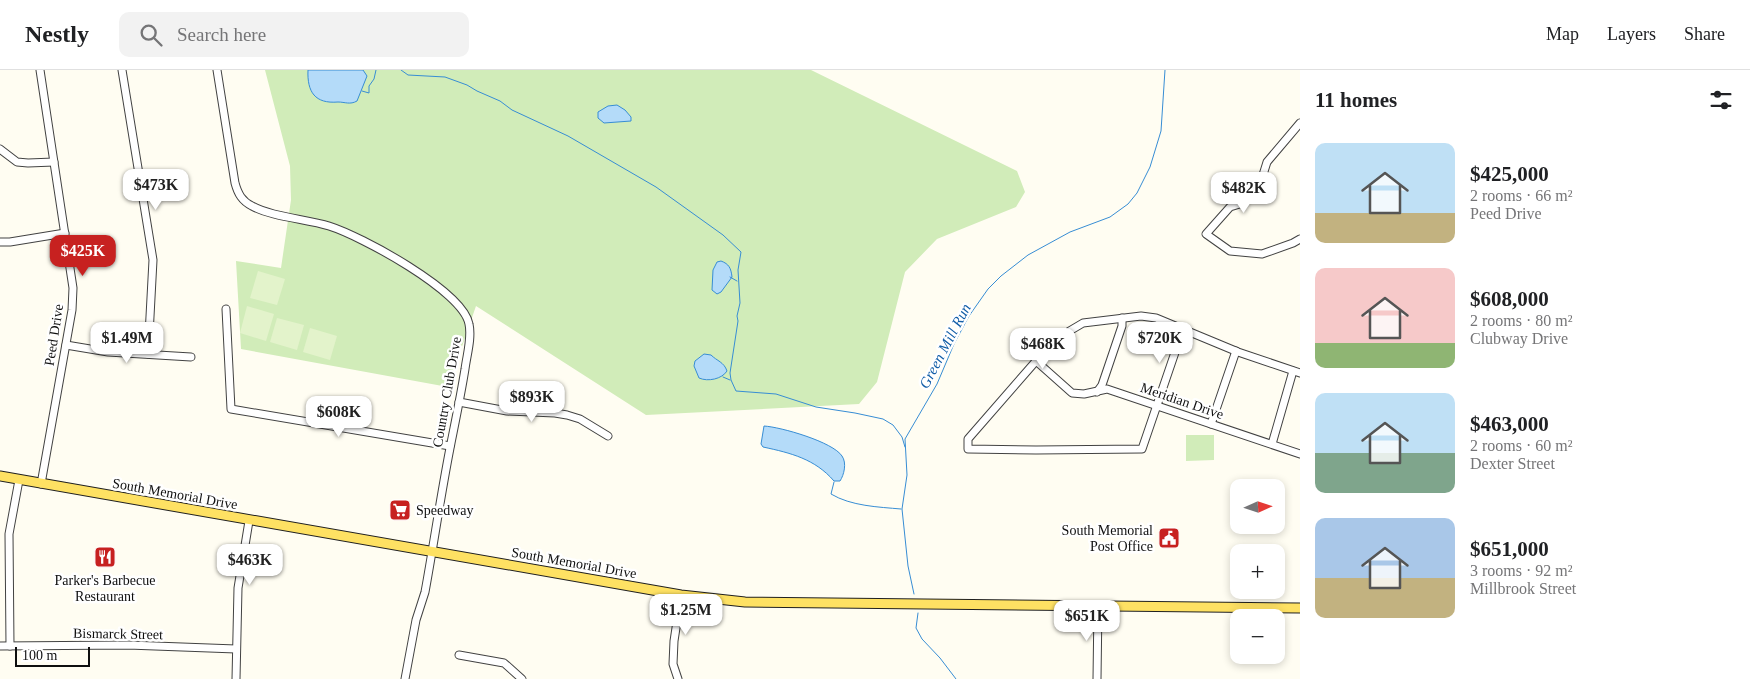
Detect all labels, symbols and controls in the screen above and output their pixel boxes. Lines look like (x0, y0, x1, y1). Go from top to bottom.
search box (119, 12, 469, 57)
text: Nestly (25, 21, 89, 47)
icon: search (137, 21, 165, 49)
text: Search here (177, 24, 266, 45)
text: Map (1546, 24, 1579, 44)
text: Layers (1607, 24, 1656, 44)
text: Share (1684, 24, 1725, 44)
icon: filters (1707, 86, 1735, 114)
text: 11 homes (1315, 88, 1397, 112)
text: $425,000 (1470, 162, 1549, 186)
icon: home (1355, 163, 1415, 223)
pin: $473K (121, 168, 191, 211)
pin: $482K (1209, 172, 1279, 214)
text: $473K (134, 176, 178, 193)
text: $482K (1222, 179, 1266, 196)
text: 2 rooms · 66 m² (1470, 187, 1573, 204)
text: Peed Drive (1470, 205, 1542, 222)
pin: $425K (48, 234, 118, 277)
text: $425K (61, 242, 105, 259)
text: $608,000 (1470, 287, 1549, 311)
icon: home (1355, 288, 1415, 348)
water label: Green Mill Run (916, 301, 974, 391)
street label: Peed Drive (42, 303, 66, 367)
text: 2 rooms · 80 m² (1470, 312, 1573, 329)
pin: $1.49M (86, 322, 168, 364)
pin: $720K (1125, 322, 1195, 364)
pin: $468K (1008, 328, 1078, 370)
text: $1.49M (101, 329, 153, 346)
text: $720K (1138, 329, 1182, 346)
text: Clubway Drive (1470, 330, 1568, 347)
text: $468K (1021, 335, 1065, 352)
street label: Country Club Drive (430, 336, 464, 448)
pin: $893K (497, 380, 567, 423)
street label: Meridian Drive (1139, 380, 1225, 422)
text: $893K (510, 388, 554, 405)
pin: $608K (304, 396, 374, 438)
text: $608K (317, 403, 361, 420)
text: $463,000 (1470, 412, 1549, 436)
icon: home (1355, 413, 1415, 473)
text: 2 rooms · 60 m² (1470, 437, 1573, 454)
text: Dexter Street (1470, 455, 1555, 472)
street label: South Memorial Drive (111, 476, 239, 512)
north arrow (1230, 479, 1285, 534)
map controls (1230, 479, 1285, 664)
supermarket icon: Speedway (388, 498, 412, 522)
place label: Speedway (416, 503, 474, 518)
place label: South Memorial Post Office (1062, 523, 1153, 554)
public building icon: South Memorial Post Office (1157, 526, 1181, 550)
text: $651,000 (1470, 537, 1549, 561)
icon: home (1355, 538, 1415, 598)
pin: $463K (215, 544, 285, 586)
button: + (1230, 544, 1285, 599)
restaurant icon: Parker's Barbecue Restaurant (93, 545, 117, 569)
street label: South Memorial Drive (510, 545, 638, 581)
text: $463K (228, 551, 272, 568)
text: 3 rooms · 92 m² (1470, 562, 1573, 579)
place label: Parker's Barbecue Restaurant (55, 573, 155, 604)
text: Millbrook Street (1470, 580, 1576, 597)
pin: $1.25M (645, 594, 727, 636)
pin: $651K (1052, 600, 1122, 642)
text: $1.25M (660, 601, 712, 618)
text: $651K (1065, 607, 1109, 624)
button: − (1230, 609, 1285, 664)
street label: Bismarck Street (73, 626, 163, 642)
scale bar (15, 644, 90, 667)
text: 100 m (22, 648, 57, 663)

